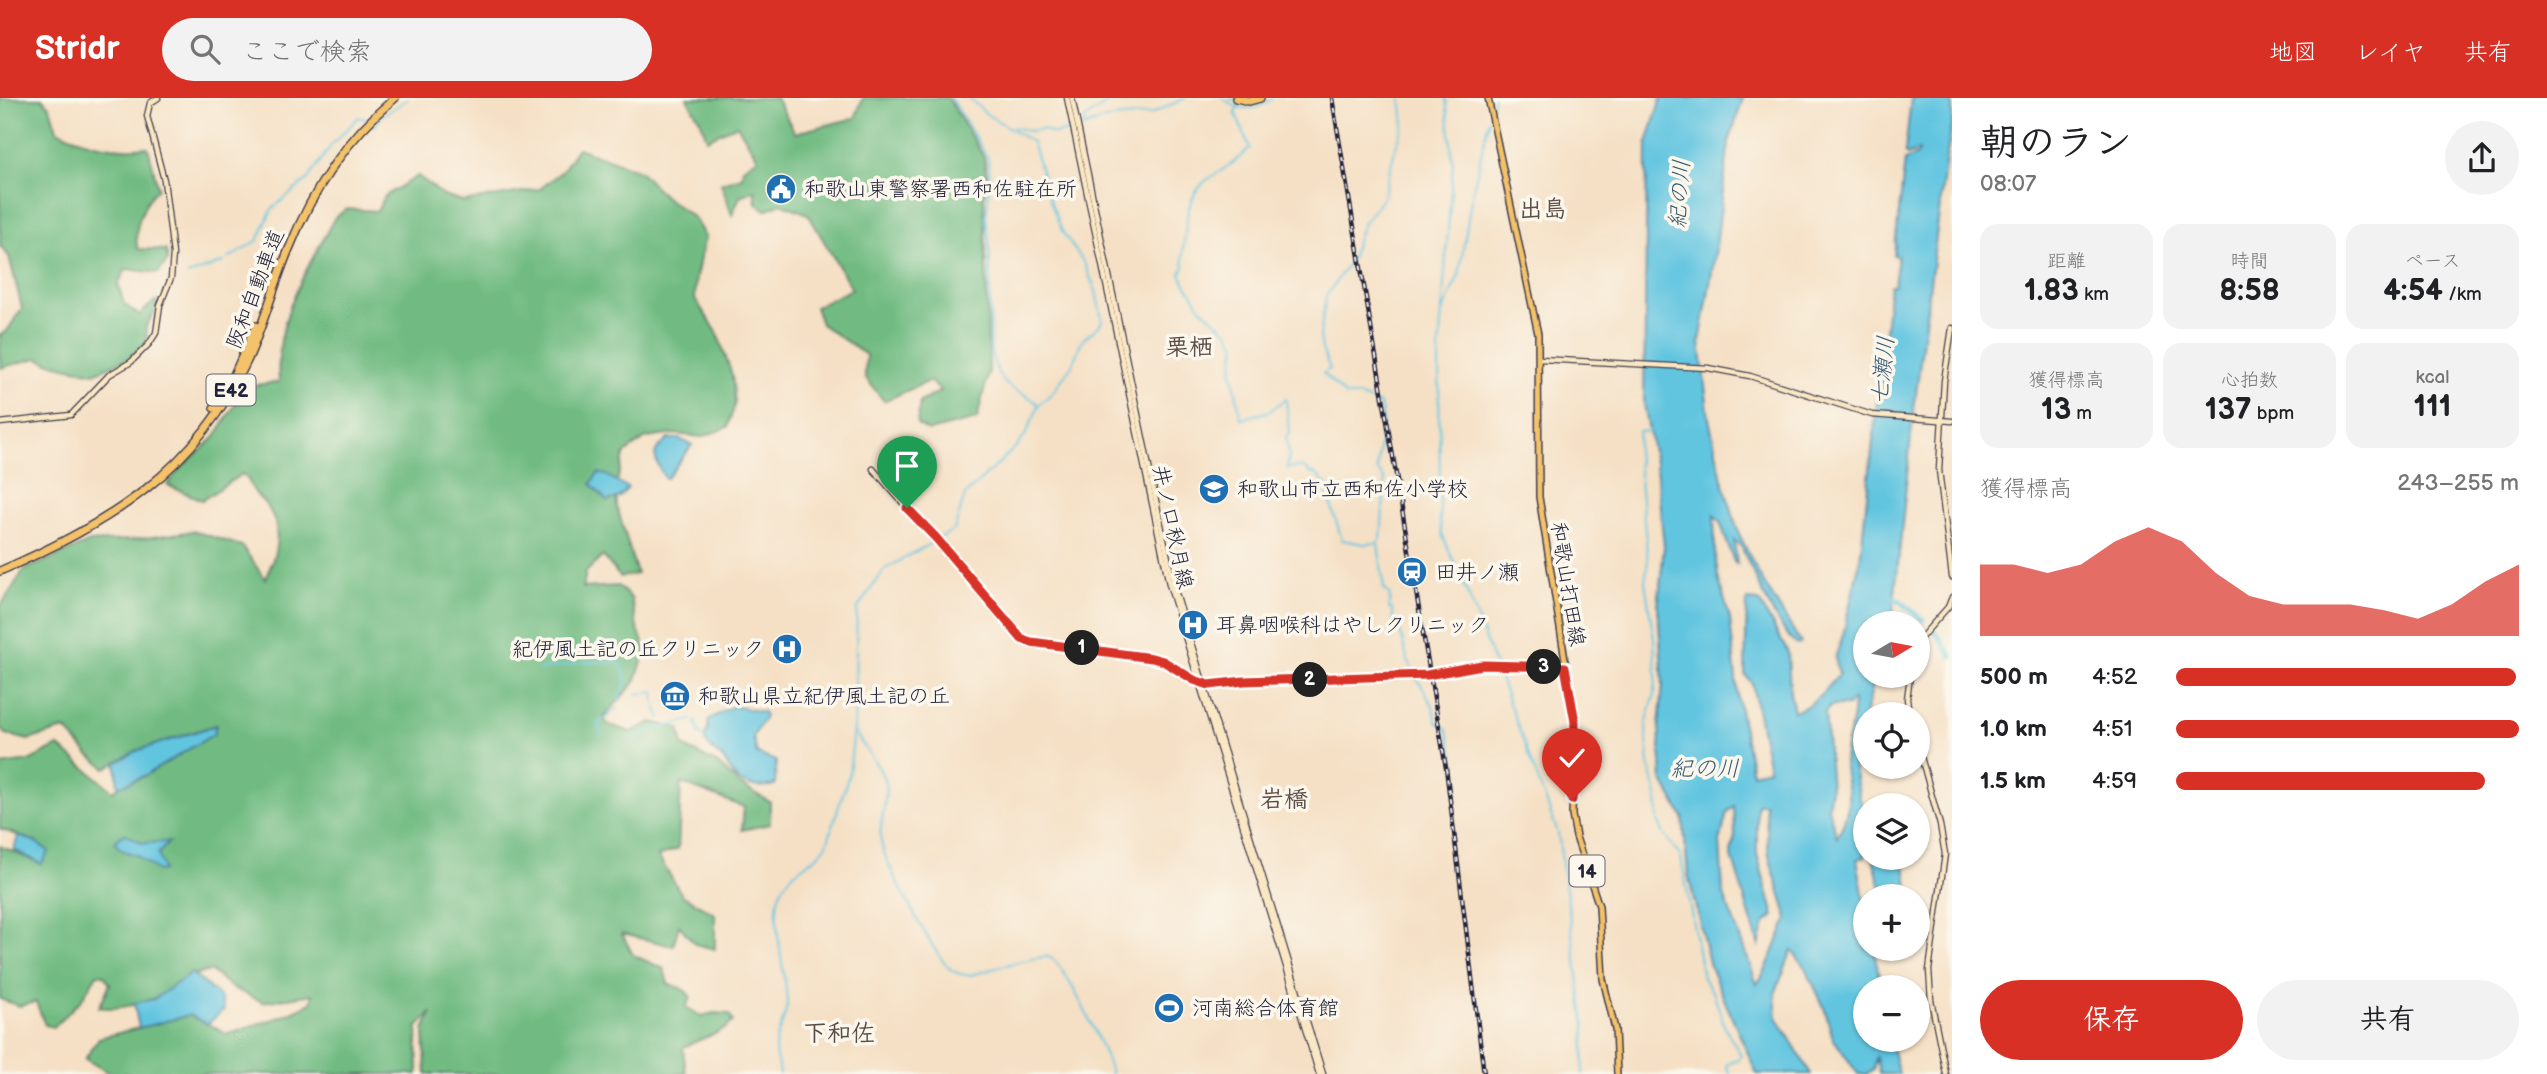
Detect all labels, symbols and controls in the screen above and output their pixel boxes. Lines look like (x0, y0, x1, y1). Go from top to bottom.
search box (162, 18, 652, 81)
text: Stridr (35, 29, 120, 69)
icon: search (186, 30, 224, 68)
text: ここで検索 (242, 37, 372, 68)
text: 地図 (2269, 38, 2317, 67)
text: レイヤ (2355, 38, 2426, 67)
text: 共有 (2464, 38, 2512, 67)
text: 朝のラン (1980, 121, 2132, 166)
button: share (2445, 121, 2519, 195)
water label: 紀の川 (1664, 159, 1696, 229)
text: 08:07 (1980, 170, 2036, 198)
public building icon: 和歌山東警察署西和佐駐在所 (764, 172, 798, 206)
place label: 和歌山東警察署西和佐駐在所 (804, 177, 1077, 202)
district label: 出島 (1519, 195, 1567, 224)
street label: 阪和自動車道 (221, 226, 290, 352)
text: 距離 (2047, 250, 2086, 273)
text: 時間 (2230, 250, 2269, 273)
text: ペース (2405, 250, 2460, 273)
text: 1.83 (2024, 273, 2079, 309)
text: 8:58 (2219, 273, 2280, 309)
text: 4:54 (2383, 273, 2443, 309)
text: km (2079, 283, 2109, 306)
text: /km (2443, 283, 2482, 306)
district label: 栗栖 (1165, 333, 1213, 362)
water label: 七瀬川 (1865, 334, 1901, 406)
text: kcal (2415, 366, 2450, 389)
text: 獲得標高 (2028, 369, 2105, 392)
text: 心拍数 (2221, 369, 2278, 392)
road number: E42 (206, 374, 256, 406)
text: 111 (2414, 389, 2451, 425)
text: 13 (2041, 392, 2071, 428)
text: 137 (2205, 392, 2252, 428)
text: m (2071, 402, 2092, 425)
text: bpm (2252, 402, 2294, 425)
pin (877, 436, 937, 508)
icon: arrive (888, 447, 926, 485)
street label: 井ノ口秋月線 (1147, 463, 1198, 591)
text: 243–255 m (2397, 469, 2519, 497)
school or university icon: 和歌山市立西和佐小学校 (1197, 472, 1231, 506)
text: 獲得標高 (1980, 475, 2072, 503)
place label: 和歌山市立西和佐小学校 (1237, 477, 1468, 502)
street label: 和歌山打田線 (1545, 520, 1590, 648)
station icon: 田井ノ瀬 (1395, 555, 1429, 589)
place label: 田井ノ瀬 (1435, 560, 1519, 585)
hospital icon: 耳鼻咽喉科はやしクリニック (1176, 608, 1210, 642)
north arrow (1853, 611, 1930, 688)
map controls (1853, 611, 1930, 1052)
place label: 耳鼻咽喉科はやしクリニック (1216, 613, 1489, 638)
pin: 1 (1064, 630, 1100, 666)
hospital icon: 紀伊風土記の丘クリニック (770, 632, 804, 666)
text: 1 (1078, 636, 1086, 659)
place label: 紀伊風土記の丘クリニック (512, 637, 764, 662)
pin: 3 (1526, 650, 1562, 684)
text: 3 (1538, 655, 1549, 678)
pin: 2 (1292, 662, 1328, 698)
text: 500 m (1980, 663, 2048, 691)
text: 4:52 (2092, 663, 2137, 691)
text: 2 (1304, 668, 1315, 691)
museum icon: 和歌山県立紀伊風土記の丘 (658, 679, 692, 713)
place label: 和歌山県立紀伊風土記の丘 (698, 684, 950, 709)
button: locate (1853, 702, 1930, 779)
text: 1.0 km (1980, 715, 2047, 743)
text: 4:51 (2092, 715, 2133, 743)
pin (1542, 728, 1602, 800)
icon: check (1553, 739, 1591, 777)
water label: 紀の川 (1671, 755, 1740, 783)
text: 1.5 km (1980, 767, 2046, 795)
text: 4:59 (2092, 767, 2137, 795)
district label: 岩橋 (1260, 785, 1308, 814)
button: layers (1853, 793, 1930, 870)
road number: 14 (1570, 856, 1604, 886)
button: + (1853, 884, 1930, 961)
button: − (1853, 975, 1930, 1052)
button: 保存 (1980, 980, 2243, 1060)
button: 共有 (2257, 980, 2519, 1060)
sports icon: 河南総合体育館 (1152, 991, 1186, 1025)
place label: 河南総合体育館 (1192, 996, 1339, 1021)
district label: 下和佐 (803, 1019, 875, 1048)

